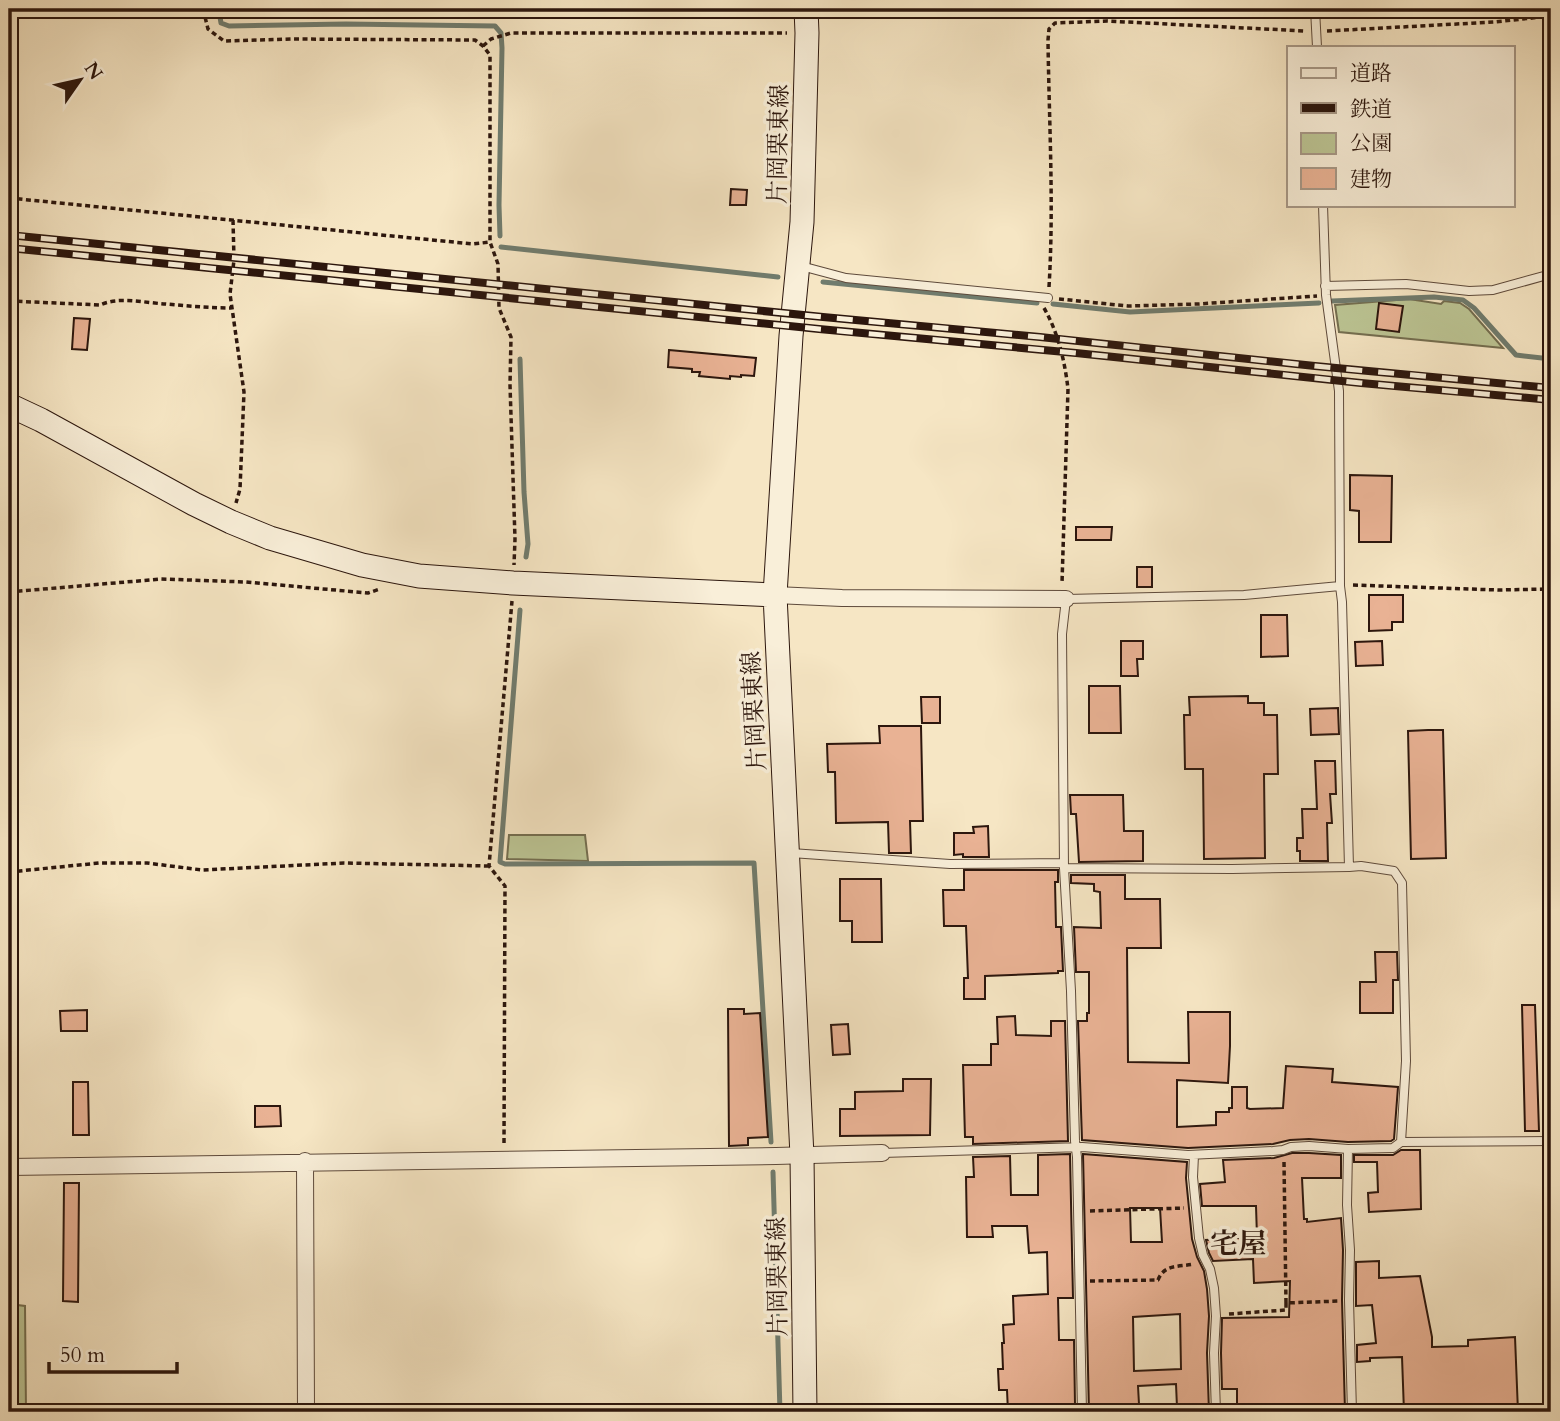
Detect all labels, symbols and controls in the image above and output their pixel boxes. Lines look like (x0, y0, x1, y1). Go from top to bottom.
north arrow (46, 46, 116, 116)
legend (1287, 46, 1514, 206)
text: N (78, 57, 109, 86)
text: 道路 (1350, 59, 1392, 88)
street label: 片岡栗東線 (761, 84, 796, 204)
text: 鉄道 (1350, 95, 1392, 124)
text: 公園 (1350, 129, 1392, 158)
text: 建物 (1350, 165, 1392, 194)
street label: 片岡栗東線 (735, 650, 774, 772)
street label: 片岡栗東線 (760, 1217, 795, 1337)
district label: 宅屋 (1210, 1225, 1266, 1263)
scale bar (49, 1330, 177, 1374)
text: 50 m (60, 1341, 105, 1370)

